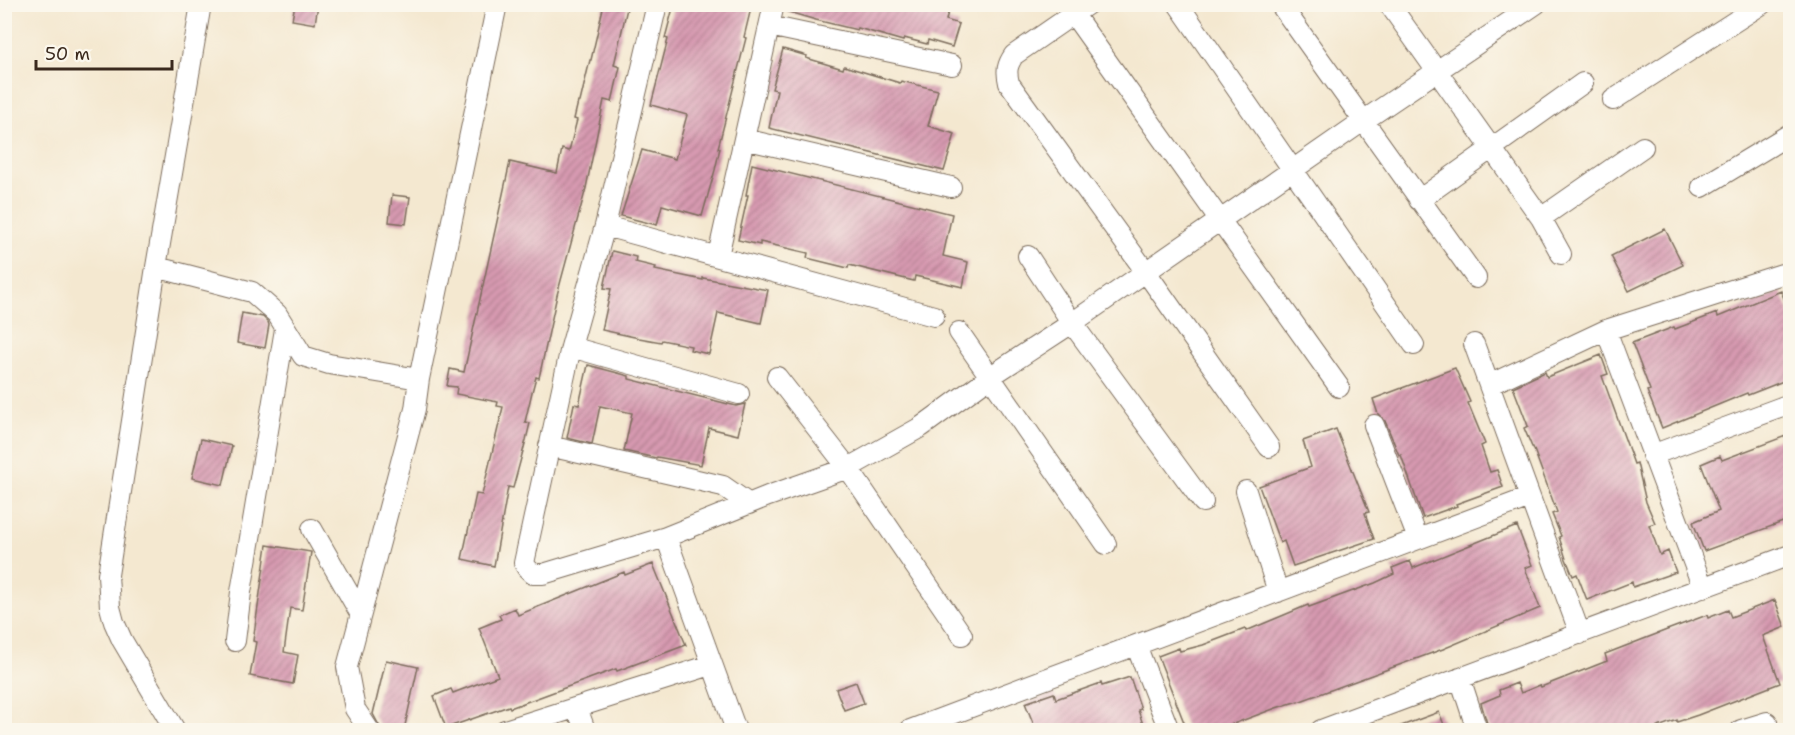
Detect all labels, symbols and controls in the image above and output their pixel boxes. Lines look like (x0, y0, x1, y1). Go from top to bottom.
scale bar (36, 33, 172, 71)
text: 50 m (45, 42, 90, 66)

